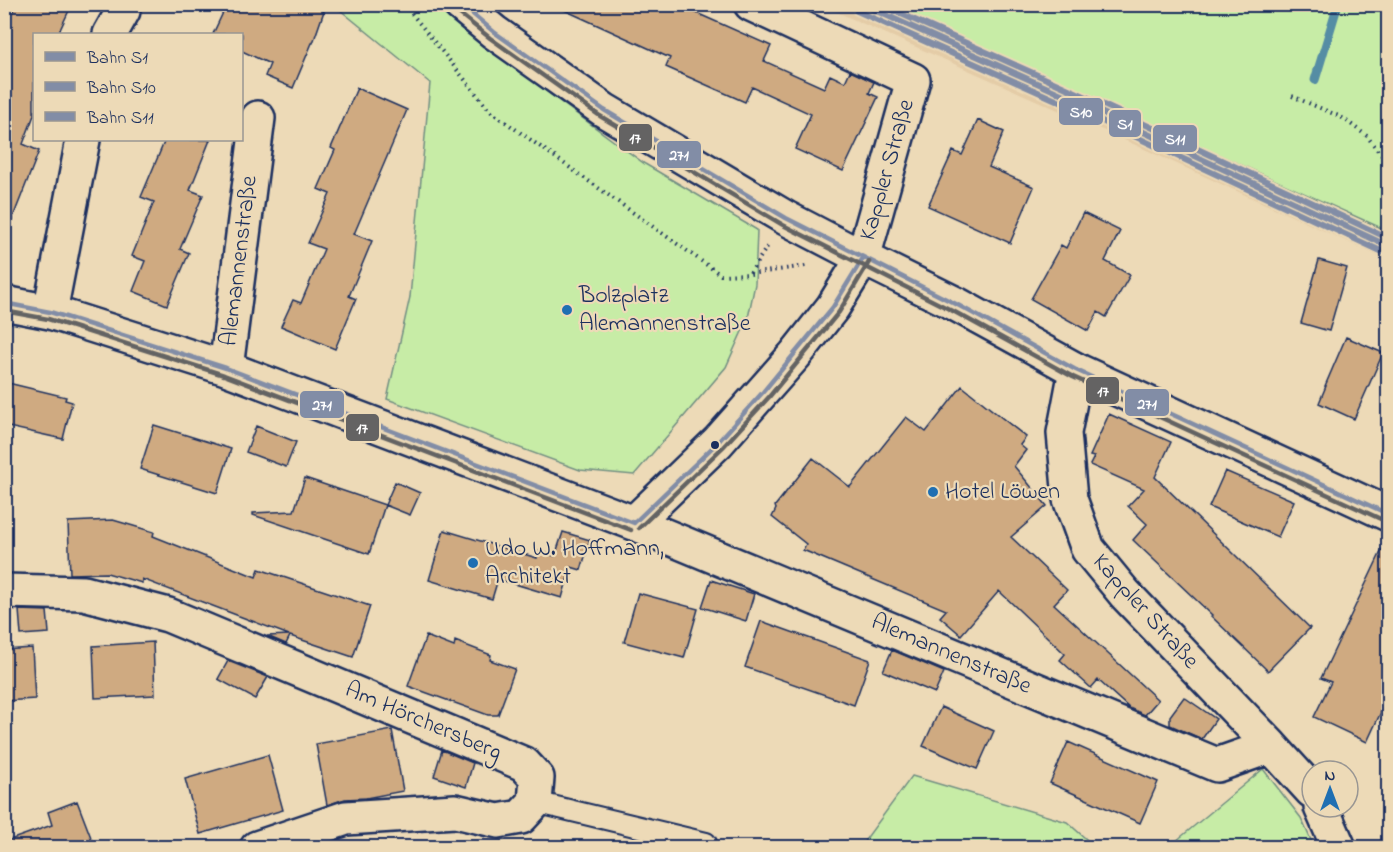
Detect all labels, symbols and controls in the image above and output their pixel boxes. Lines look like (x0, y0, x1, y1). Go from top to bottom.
legend (33, 33, 243, 141)
text: Bahn S1 (86, 46, 148, 72)
text: Bahn S10 (86, 76, 156, 102)
street label: Kappler Straße (851, 95, 925, 245)
line badge: S10 (1058, 97, 1104, 126)
text: S10 (1070, 101, 1092, 125)
text: Bahn S11 (86, 106, 154, 132)
line badge: S1 (1108, 109, 1142, 138)
text: S1 (1117, 113, 1134, 137)
line badge: 17 (618, 123, 653, 152)
line badge: S11 (1152, 124, 1198, 153)
text: 17 (629, 127, 641, 151)
text: S11 (1165, 128, 1186, 152)
line badge: 271 (656, 140, 702, 169)
text: 271 (668, 144, 690, 168)
street label: Alemannenstraße (212, 174, 268, 348)
place label: Bolzplatz Alemannenstraße (578, 279, 751, 342)
marker: Bolzplatz Alemannenstraße (560, 303, 574, 317)
line badge: 17 (1085, 376, 1120, 405)
text: 17 (1097, 380, 1109, 404)
line badge: 271 (1124, 388, 1170, 417)
line badge: 271 (299, 390, 345, 419)
text: 271 (1136, 393, 1158, 417)
text: 271 (311, 394, 333, 418)
line badge: 17 (345, 413, 380, 442)
text: 17 (356, 417, 368, 441)
unlabelled marker (709, 439, 721, 451)
place label: Hotel Löwen (945, 475, 1060, 510)
marker: Hotel Löwen (926, 485, 940, 499)
place label: Udo W. Hoffmann, Architekt (485, 532, 664, 595)
street label: Kappler Straße (1083, 546, 1207, 678)
marker: Udo W. Hoffmann, Architekt (466, 556, 480, 570)
street label: Alemannenstraße (865, 605, 1037, 705)
street label: Am Hörchersberg (339, 673, 507, 771)
north arrow (1300, 759, 1360, 819)
text: N (1325, 764, 1336, 788)

